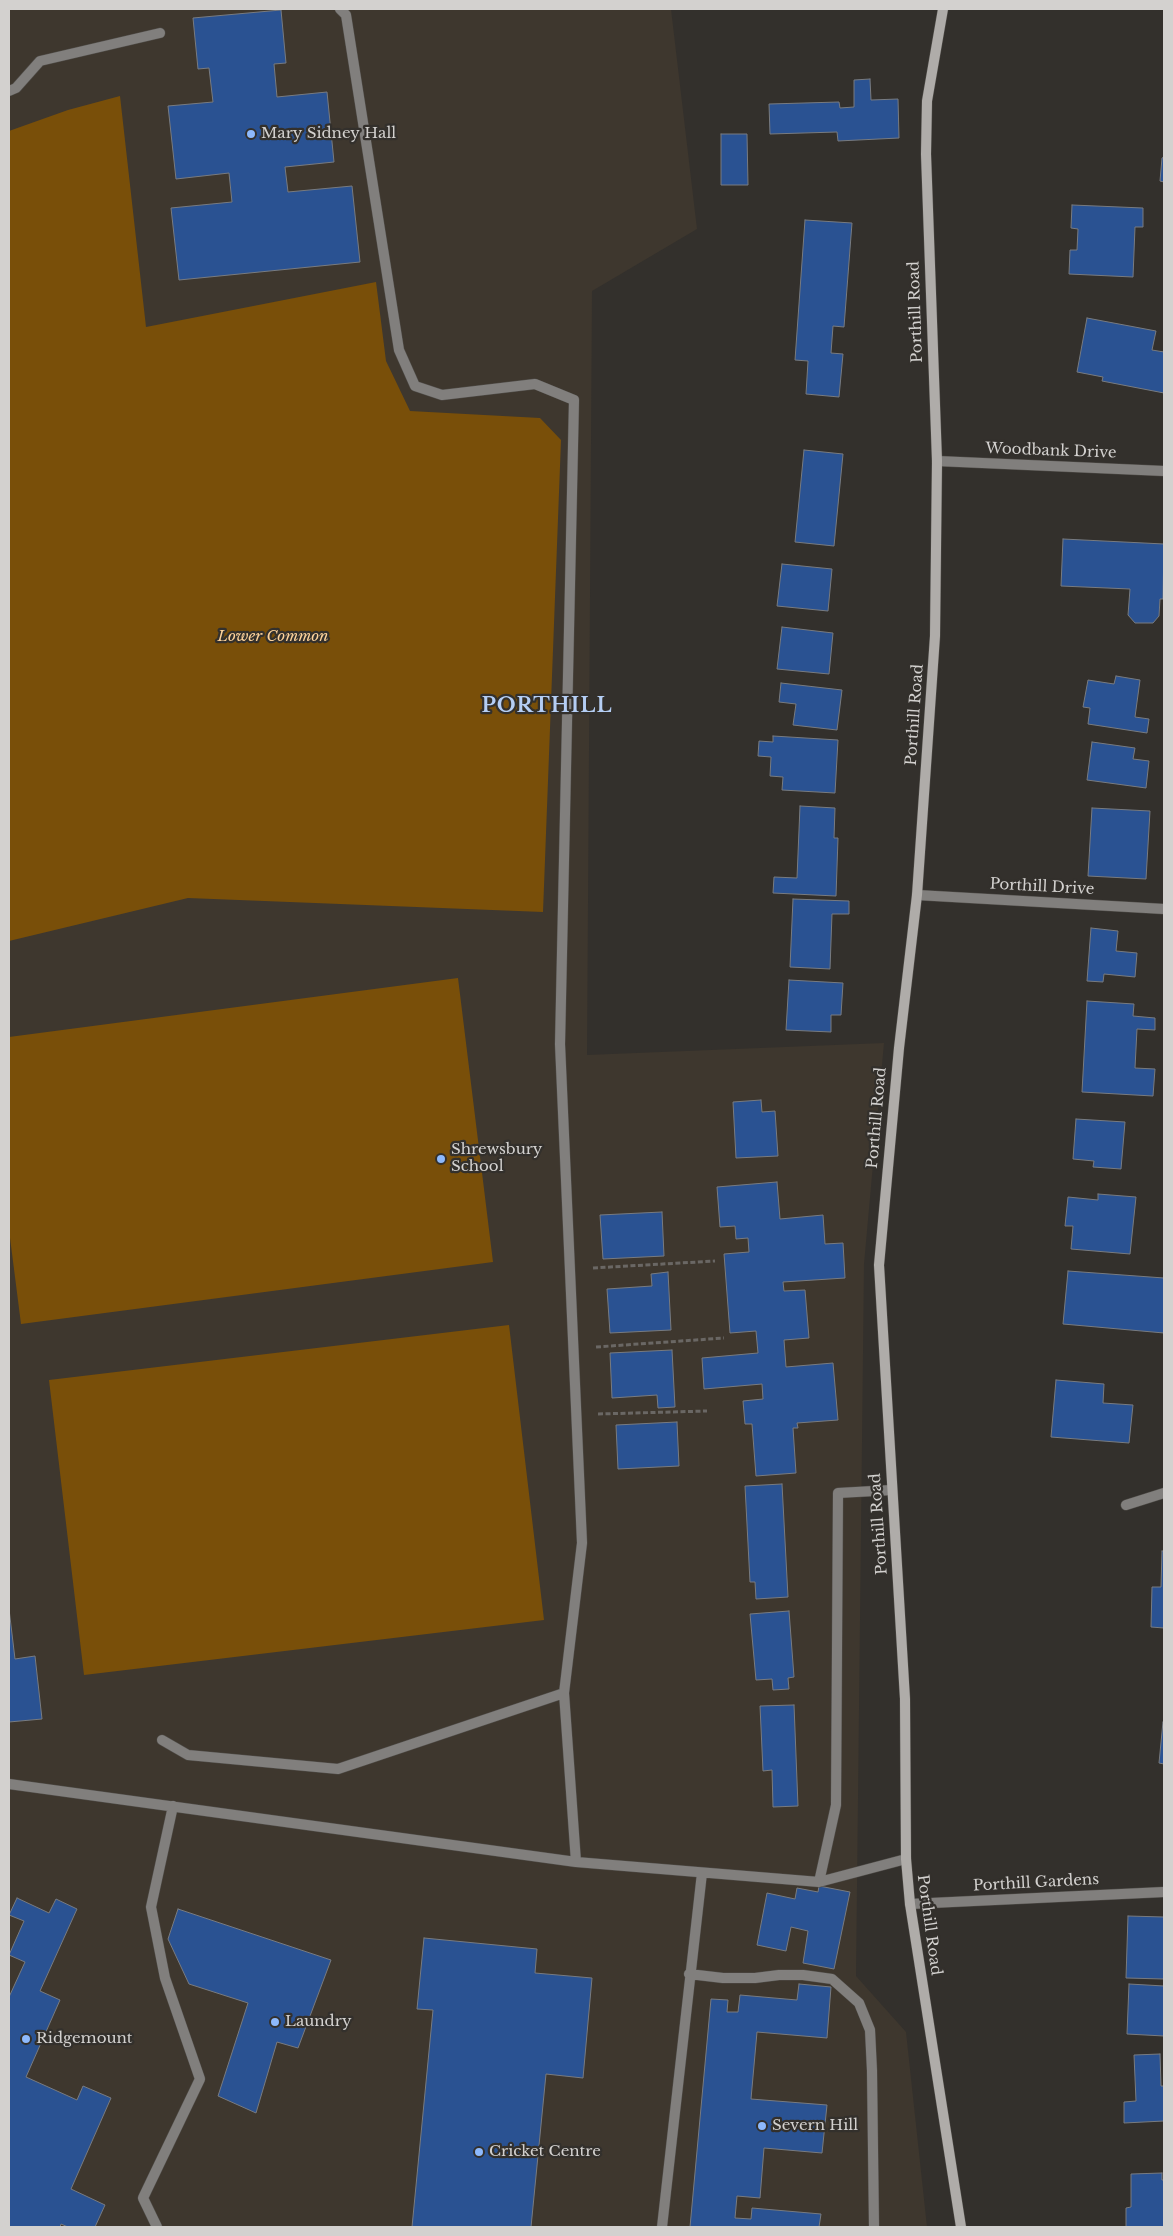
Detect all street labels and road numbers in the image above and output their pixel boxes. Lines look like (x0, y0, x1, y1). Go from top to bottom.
street label: Porthill Road (905, 261, 927, 363)
street label: Woodbank Drive (985, 440, 1117, 462)
street label: Porthill Road (902, 664, 928, 766)
street label: Porthill Drive (989, 875, 1095, 899)
street label: Porthill Road (864, 1066, 890, 1170)
street label: Porthill Road (866, 1473, 892, 1575)
street label: Porthill Gardens (973, 1871, 1099, 1895)
street label: Porthill Road (913, 1873, 945, 1977)

